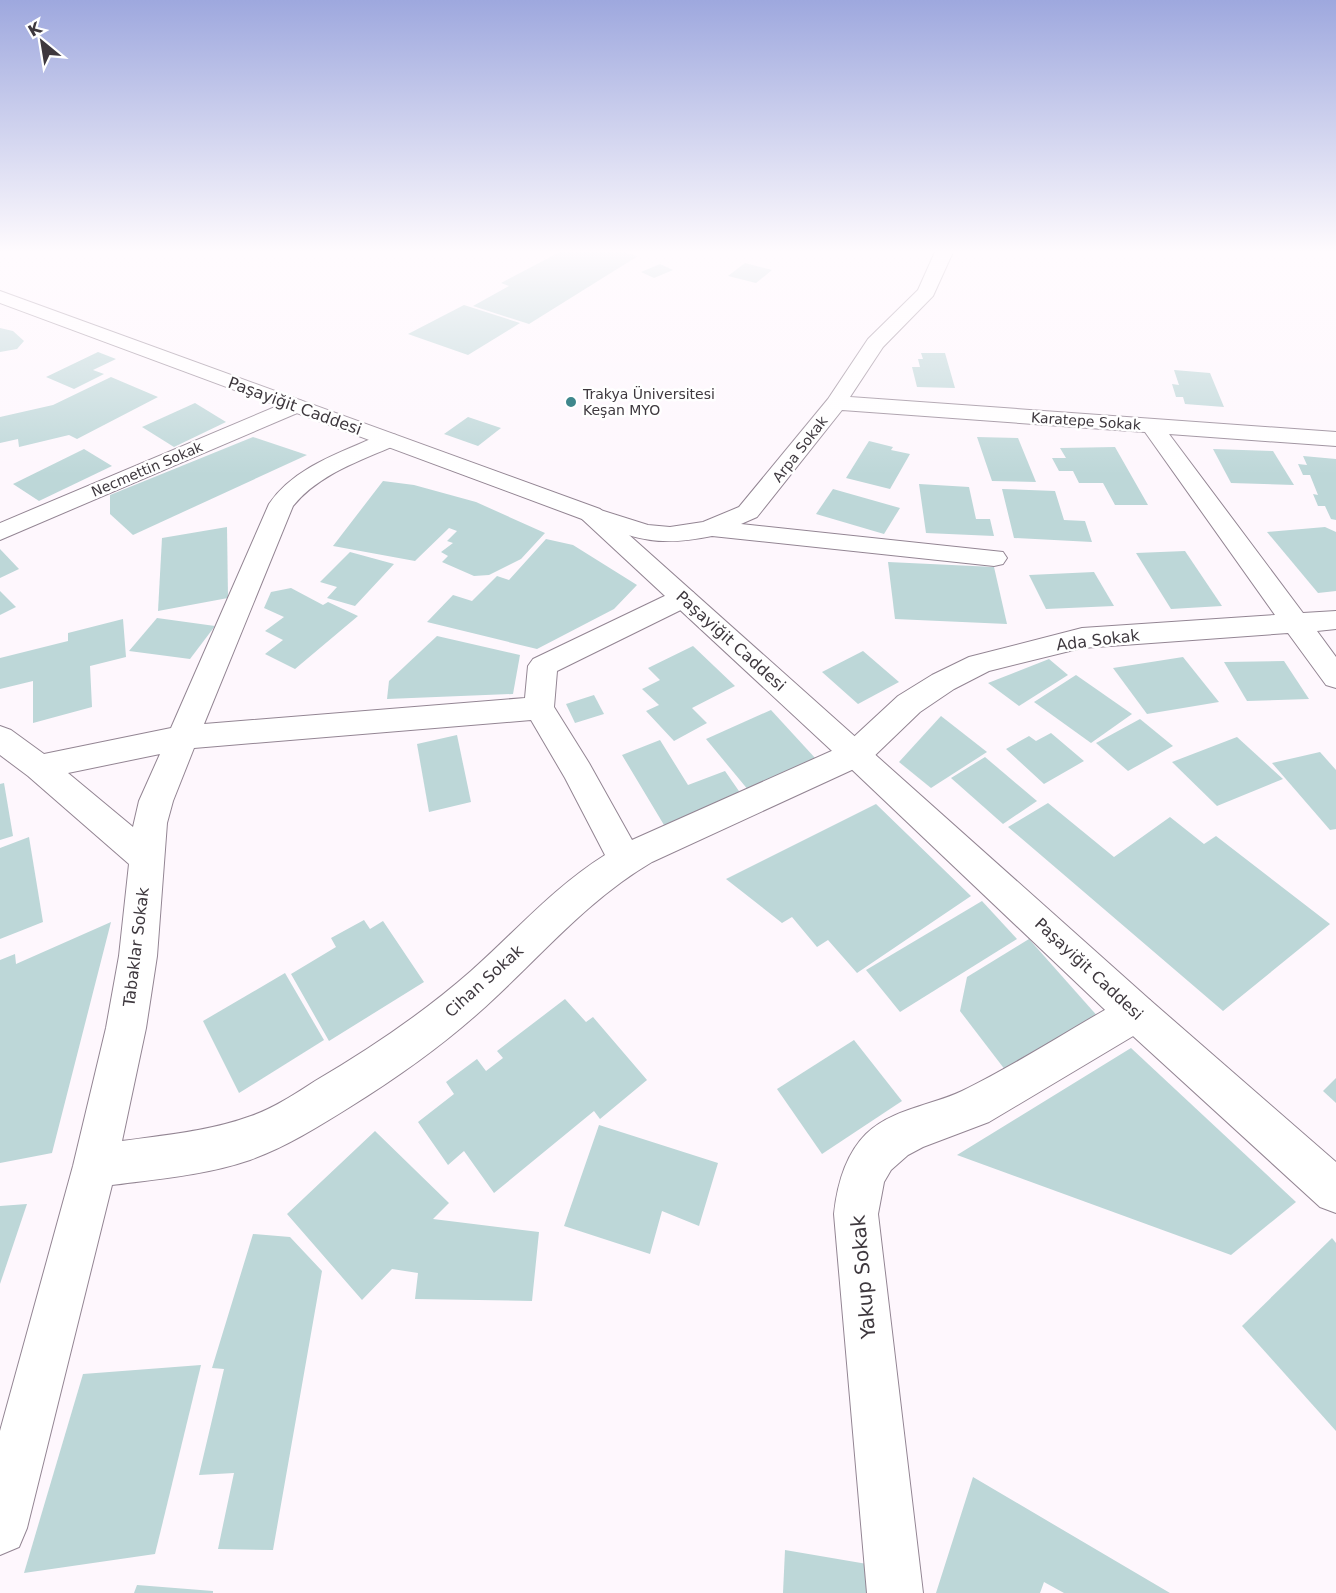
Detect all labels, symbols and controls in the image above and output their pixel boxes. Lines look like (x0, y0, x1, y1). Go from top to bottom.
north arrow (12, 12, 72, 72)
text: K (25, 18, 45, 41)
street label: Paşayiğit Caddesi (226, 373, 364, 439)
place label: Trakya Üniversitesi Keşan MYO (582, 385, 715, 418)
marker: Trakya Üniversitesi Keşan MYO (564, 395, 578, 409)
street label: Karatepe Sokak (1031, 409, 1142, 433)
street label: Arpa Sokak (769, 412, 831, 485)
street label: Necmettin Sokak (89, 438, 206, 500)
street label: Paşayiğit Caddesi (672, 587, 790, 695)
street label: Ada Sokak (1055, 625, 1141, 655)
street label: Tabaklar Sokak (119, 886, 153, 1009)
street label: Paşayiğit Caddesi (1031, 914, 1147, 1024)
street label: Cihan Sokak (441, 940, 528, 1021)
street label: Yakup Sokak (846, 1214, 880, 1341)

